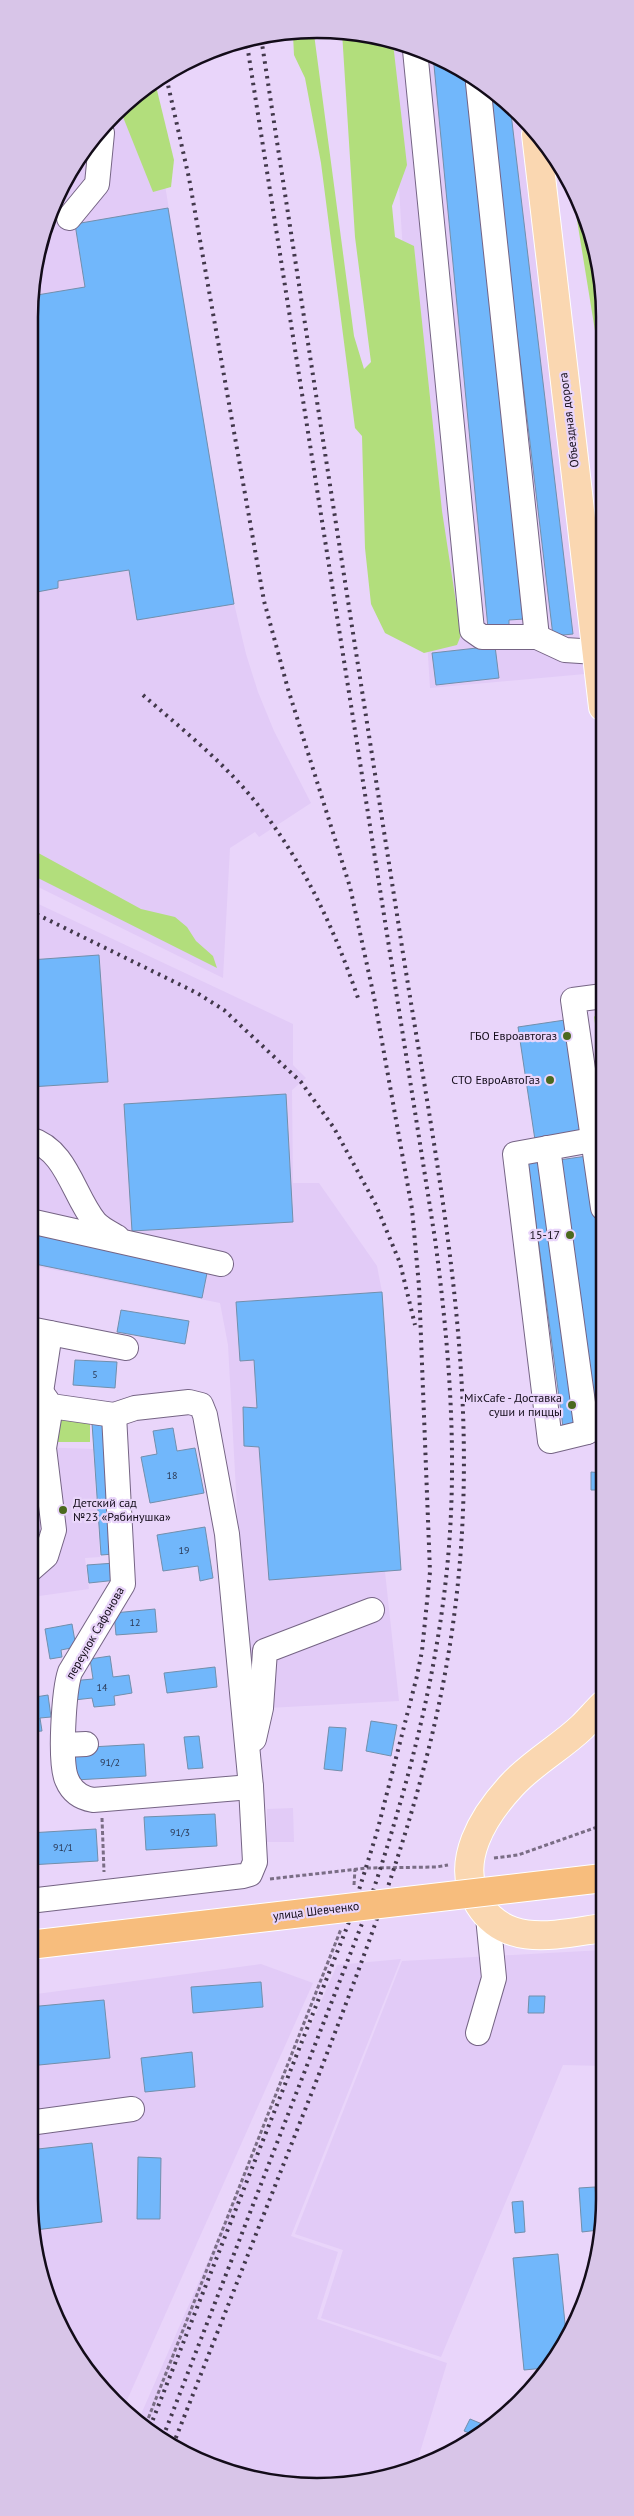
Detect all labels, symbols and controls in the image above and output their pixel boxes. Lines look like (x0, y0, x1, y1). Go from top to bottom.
street label: Объездная дорога (555, 372, 582, 468)
place label: ГБО Евроавтогаз (470, 1028, 557, 1043)
marker: ГБО Евроавтогаз (561, 1030, 573, 1042)
place label: СТО ЕвроАвтоГаз (451, 1072, 540, 1087)
marker: СТО ЕвроАвтоГаз (544, 1074, 556, 1086)
place label: 15-17 (530, 1227, 560, 1242)
marker: 15-17 (564, 1229, 576, 1241)
house number: 5 (92, 1368, 98, 1381)
place label: MixCafe - Доставка суши и пиццы (464, 1390, 562, 1419)
marker: MixCafe - Доставка суши и пиццы (566, 1399, 578, 1411)
house number: 18 (167, 1469, 177, 1482)
place label: Детский сад №23 «Рябинушка» (73, 1495, 171, 1524)
marker: Детский сад №23 «Рябинушка» (57, 1504, 69, 1516)
house number: 19 (179, 1544, 189, 1557)
street label: переулок Сафонова (62, 1584, 127, 1682)
house number: 12 (130, 1616, 140, 1629)
house number: 14 (97, 1681, 108, 1694)
house number: 91/2 (100, 1756, 120, 1769)
house number: 91/3 (170, 1826, 190, 1839)
house number: 91/1 (53, 1841, 73, 1854)
street label: улица Шевченко (272, 1898, 360, 1923)

